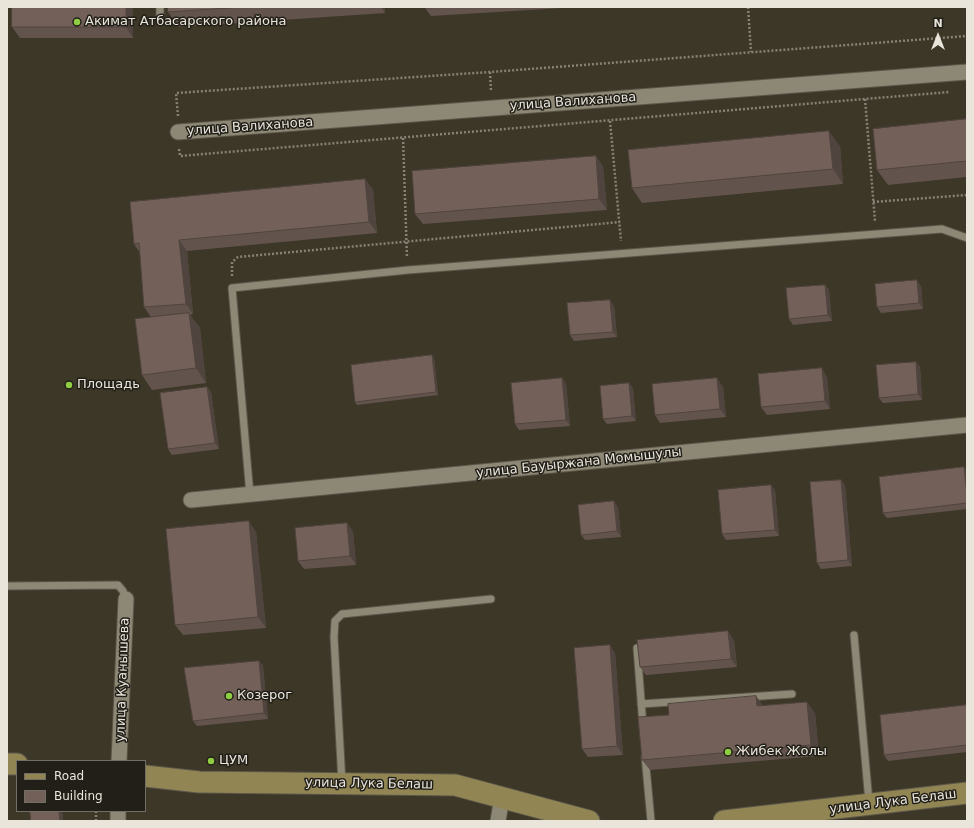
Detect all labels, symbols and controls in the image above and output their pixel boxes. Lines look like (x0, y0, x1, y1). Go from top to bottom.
place label: Акимат Атбасарского района (85, 14, 286, 30)
north arrow (918, 16, 958, 56)
marker: Акимат Атбасарского района (72, 17, 82, 27)
text: N (933, 17, 943, 30)
street label: улица Валиханова (509, 90, 637, 114)
street label: улица Валиханова (186, 115, 314, 139)
place label: Площадь (77, 377, 140, 393)
marker: Площадь (64, 380, 74, 390)
street label: улица Бауыржана Момышулы (476, 444, 682, 482)
street label: улица Куанышева (113, 617, 133, 743)
place label: Козерог (237, 688, 292, 704)
marker: Козерог (224, 691, 234, 701)
place label: Жибек Жолы (736, 744, 827, 760)
marker: Жибек Жолы (723, 747, 733, 757)
place label: ЦУМ (219, 753, 248, 769)
marker: ЦУМ (206, 756, 216, 766)
legend (16, 760, 146, 812)
text: Road (54, 769, 84, 783)
street label: улица Лука Белаш (305, 775, 433, 793)
street label: улица Лука Белаш (829, 786, 957, 818)
text: Building (54, 789, 103, 803)

